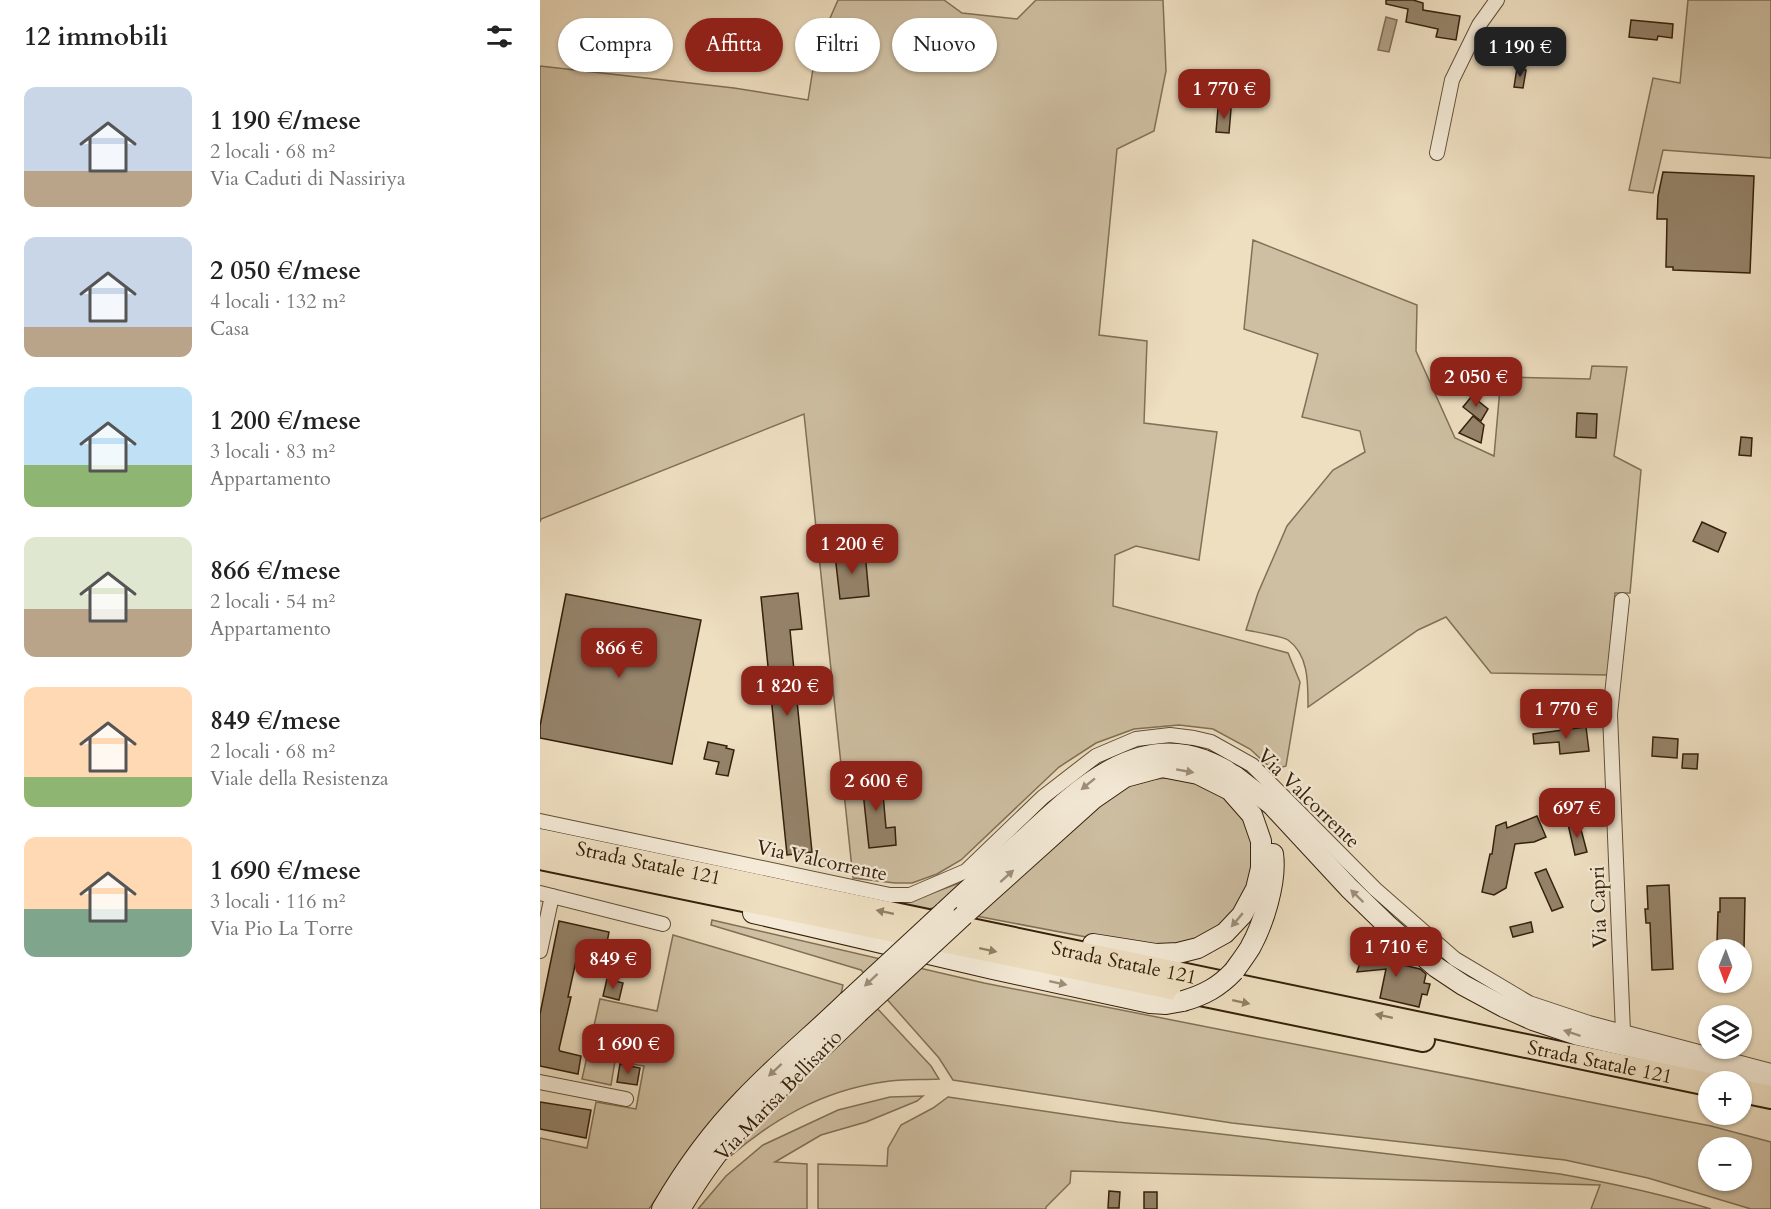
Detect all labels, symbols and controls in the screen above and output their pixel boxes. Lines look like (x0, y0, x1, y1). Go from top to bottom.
chip: Compra (558, 18, 673, 72)
chip: Affitta (685, 18, 783, 72)
chip: Filtri (795, 18, 880, 72)
chip: Nuovo (892, 18, 997, 72)
text: 12 immobili (24, 19, 168, 54)
icon: filters (483, 20, 516, 53)
pin: 1 190 € (1465, 27, 1575, 78)
text: 1 190 € (1488, 33, 1552, 60)
pin: 1 770 € (1169, 69, 1279, 120)
text: 1 770 € (1192, 75, 1256, 102)
text: 1 190 €/mese (210, 103, 361, 138)
icon: home (72, 111, 144, 183)
text: 2 locali · 68 m² (210, 138, 335, 165)
text: Via Caduti di Nassiriya (210, 165, 406, 192)
text: 2 050 €/mese (210, 253, 361, 288)
icon: home (72, 261, 144, 333)
text: 4 locali · 132 m² (210, 288, 346, 315)
text: Casa (210, 315, 249, 342)
pin: 2 050 € (1421, 357, 1531, 408)
text: 2 050 € (1444, 363, 1508, 390)
text: 1 200 €/mese (210, 403, 361, 438)
icon: home (72, 411, 144, 483)
text: 3 locali · 83 m² (210, 438, 335, 465)
text: Appartamento (210, 465, 331, 492)
pin: 1 200 € (797, 524, 907, 575)
text: 1 200 € (820, 530, 884, 557)
text: 866 €/mese (210, 553, 341, 588)
icon: home (72, 561, 144, 633)
text: 2 locali · 54 m² (210, 588, 335, 615)
text: Appartamento (210, 615, 331, 642)
pin: 866 € (577, 628, 661, 679)
text: 866 € (595, 634, 643, 661)
pin: 1 820 € (732, 666, 842, 717)
text: 1 820 € (755, 672, 819, 699)
pin: 1 770 € (1511, 689, 1621, 740)
text: 1 770 € (1534, 695, 1598, 722)
text: 849 €/mese (210, 703, 341, 738)
icon: home (72, 711, 144, 783)
text: 2 locali · 68 m² (210, 738, 335, 765)
street label: Via Valcorrente (1251, 742, 1366, 854)
pin: 2 600 € (821, 761, 931, 812)
text: Viale della Resistenza (210, 765, 389, 792)
text: 2 600 € (844, 767, 908, 794)
one-way arrow (1176, 767, 1195, 776)
one-way arrow (1081, 777, 1096, 790)
pin: 697 € (1535, 788, 1619, 839)
text: 697 € (1553, 794, 1601, 821)
street label: Via Valcorrente (754, 833, 890, 888)
street label: Strada Statale 121 (574, 835, 723, 891)
text: 1 690 €/mese (210, 853, 361, 888)
icon: home (72, 861, 144, 933)
street label: Via Capri (1584, 865, 1613, 948)
one-way arrow (999, 870, 1014, 883)
text: 3 locali · 116 m² (210, 888, 346, 915)
one-way arrow (1350, 890, 1365, 903)
one-way arrow (875, 907, 894, 916)
one-way arrow (1231, 912, 1244, 927)
text: Via Pio La Torre (210, 915, 353, 942)
pin: 1 710 € (1341, 927, 1451, 978)
text: 1 710 € (1364, 933, 1428, 960)
street label: Strada Statale 121 (1049, 934, 1199, 991)
pin: 849 € (571, 939, 655, 990)
north arrow (1698, 939, 1752, 993)
map controls (1698, 939, 1752, 1191)
text: 849 € (589, 945, 637, 972)
one-way arrow (979, 946, 997, 956)
one-way arrow (863, 973, 878, 987)
one-way arrow (1049, 979, 1068, 988)
one-way arrow (1232, 998, 1250, 1008)
button: layers (1698, 1005, 1752, 1059)
one-way arrow (1374, 1011, 1393, 1020)
pin: 1 690 € (573, 1024, 683, 1075)
street label: Via Marisa Bellisario (709, 1024, 848, 1167)
one-way arrow (1563, 1028, 1581, 1037)
text: 1 690 € (596, 1030, 660, 1057)
street label: Strada Statale 121 (1525, 1034, 1675, 1090)
one-way arrow (767, 1063, 782, 1077)
button: + (1698, 1071, 1752, 1125)
button: − (1698, 1137, 1752, 1191)

